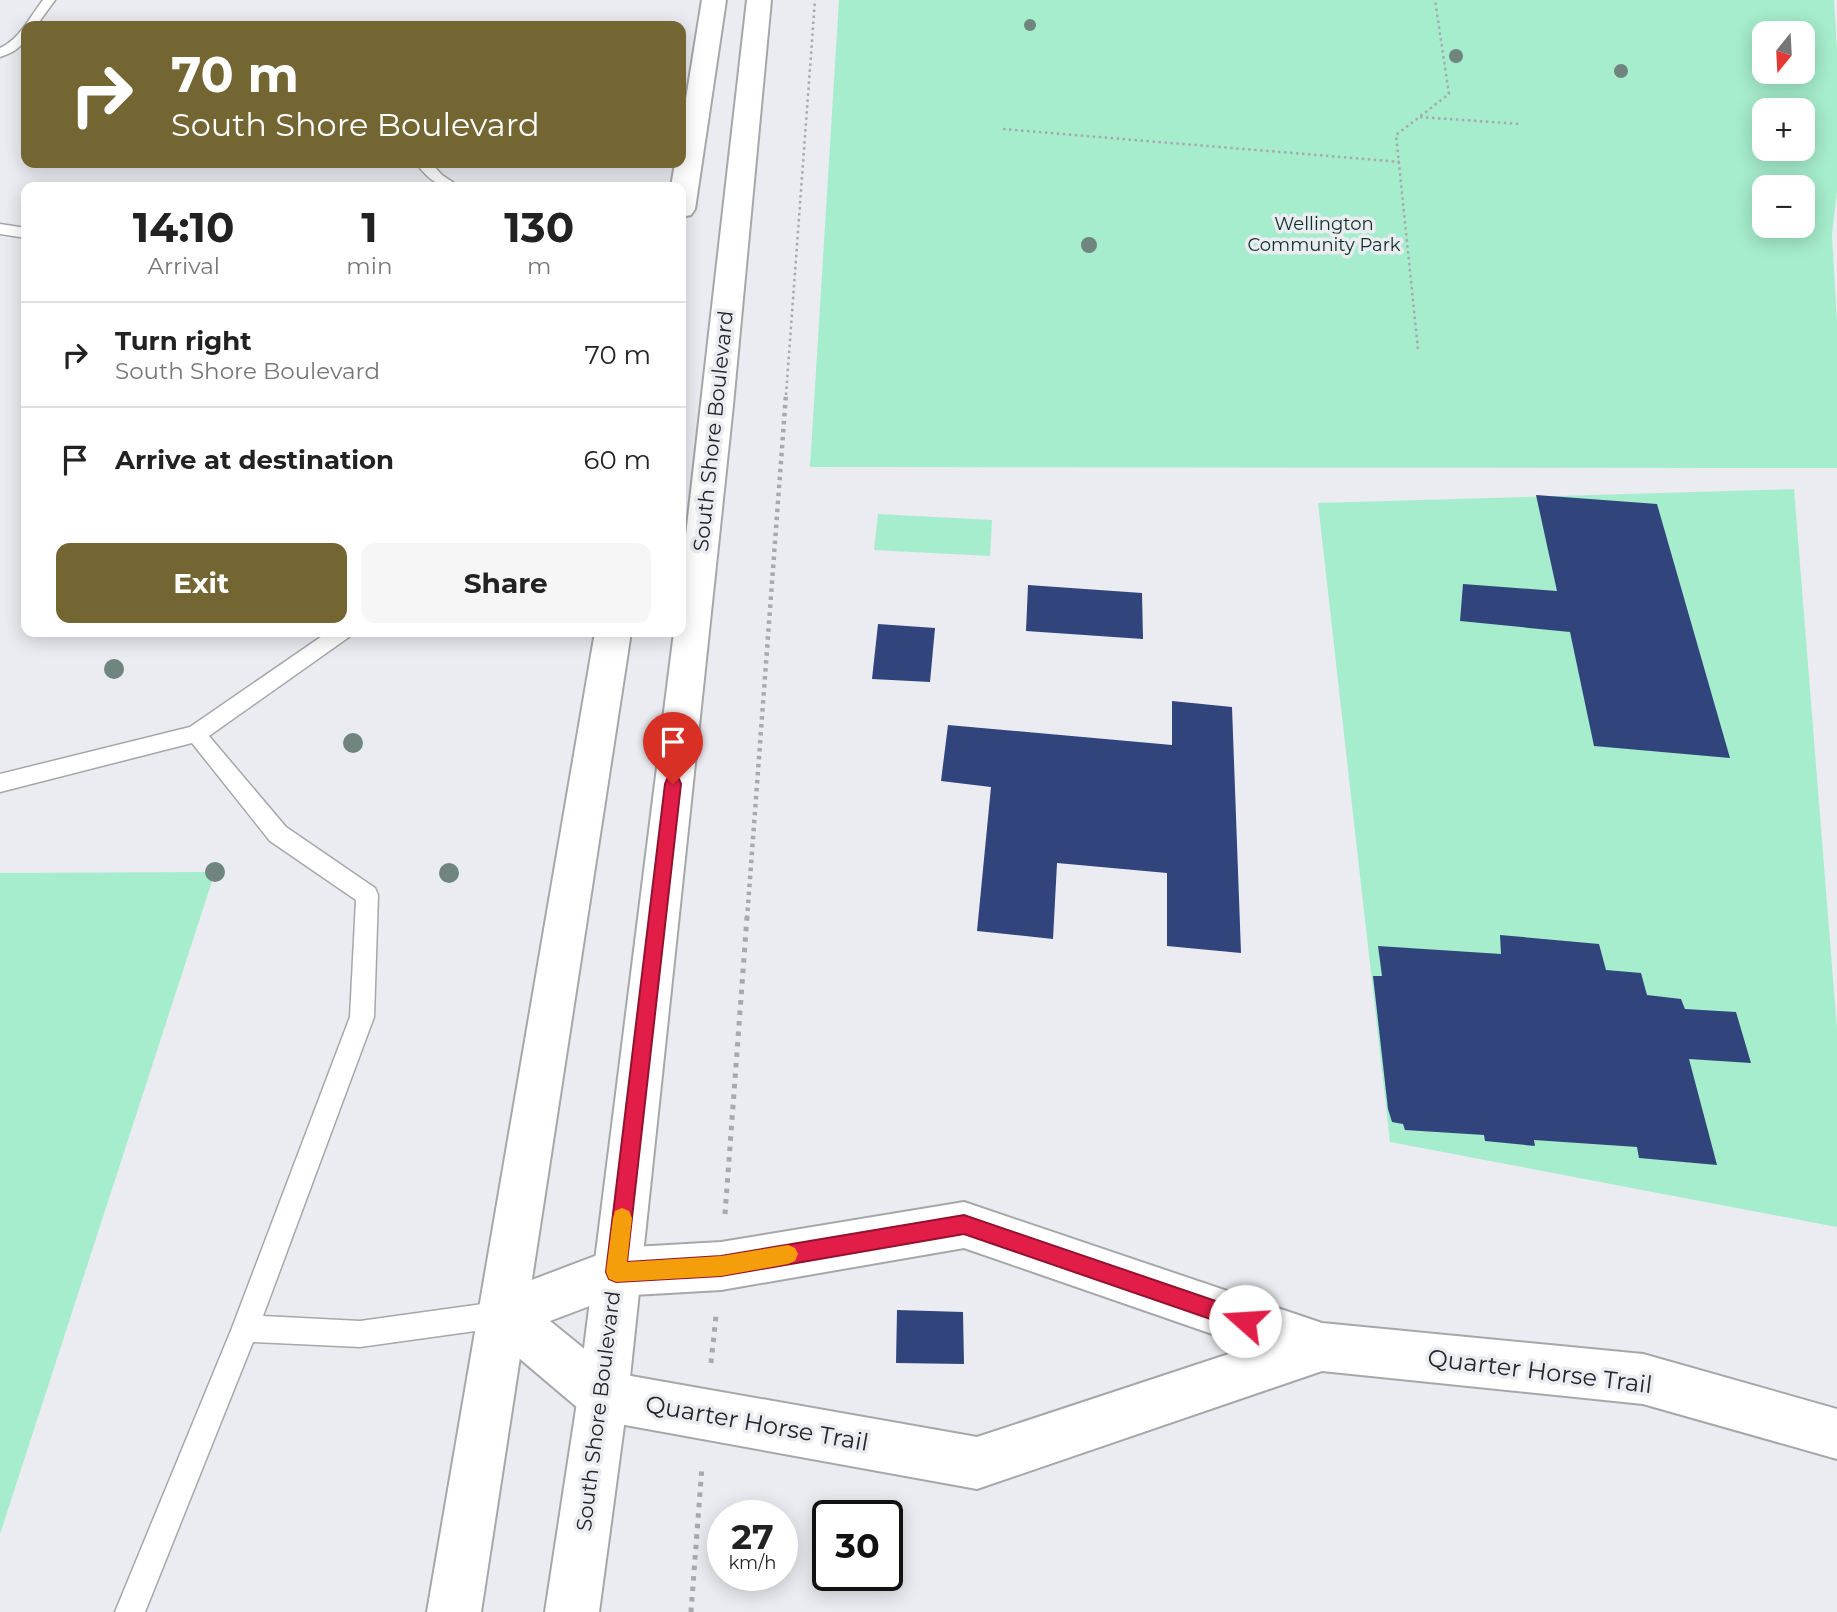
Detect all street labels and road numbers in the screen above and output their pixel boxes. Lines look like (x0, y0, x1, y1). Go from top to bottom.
street label: South Shore Boulevard (688, 309, 738, 553)
street label: South Shore Boulevard (571, 1289, 625, 1533)
street label: Quarter Horse Trail (1426, 1343, 1654, 1399)
street label: Quarter Horse Trail (643, 1389, 871, 1457)

